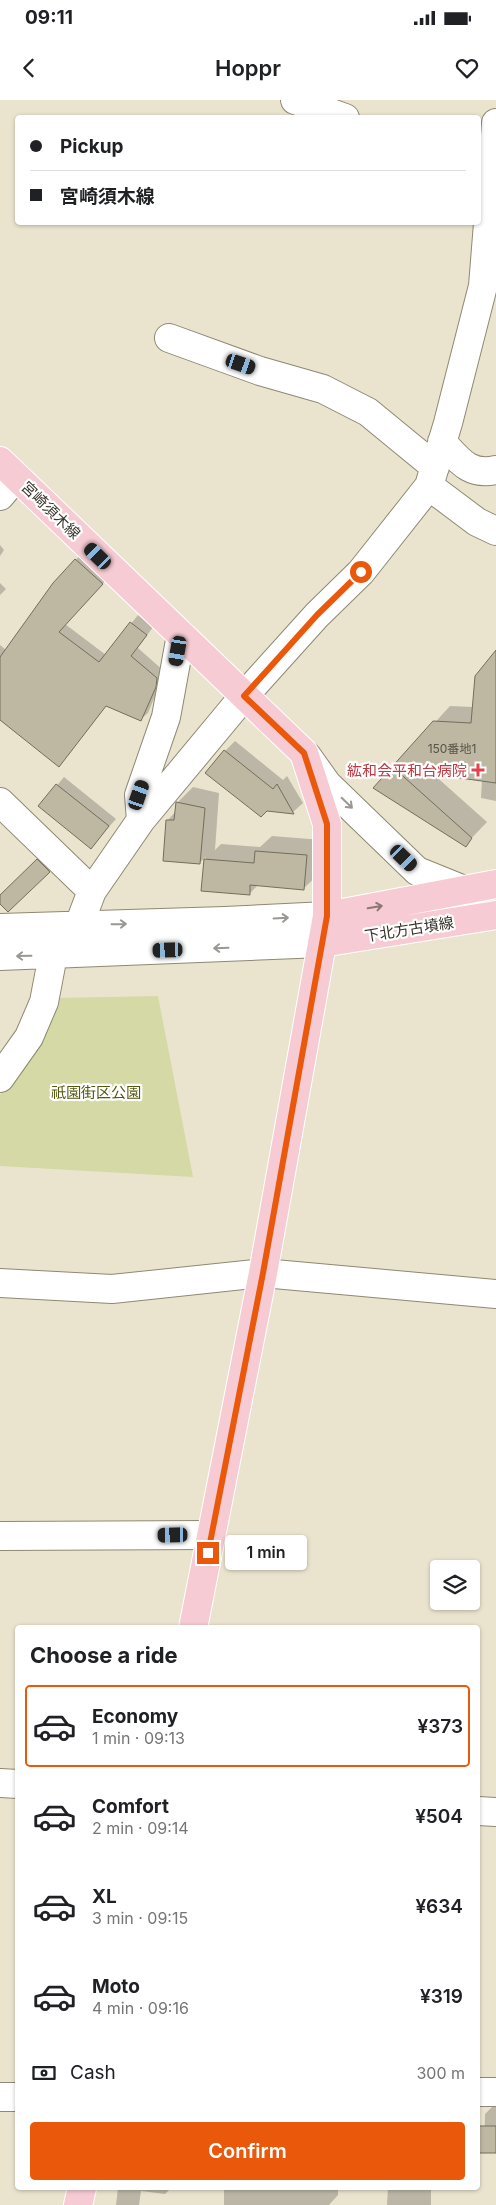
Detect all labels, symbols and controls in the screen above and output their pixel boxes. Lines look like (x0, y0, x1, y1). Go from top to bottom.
text: 09:11 (25, 6, 73, 29)
icon: back (15, 54, 43, 82)
icon: heart (453, 54, 481, 82)
text: Hoppr (215, 55, 281, 81)
text: Pickup (60, 135, 123, 158)
text: 宮崎須木線 (60, 185, 155, 208)
car (224, 352, 257, 376)
street label: 宮崎須木線 (17, 477, 85, 543)
car (81, 540, 114, 572)
route start (350, 561, 372, 583)
car (168, 635, 187, 667)
house number: 150番地1 (428, 741, 476, 756)
place label: 紘和会平和台病院 (347, 761, 467, 780)
marker: 紘和会平和台病院 (471, 763, 485, 777)
car (127, 778, 150, 812)
one-way arrow (341, 797, 354, 809)
car (387, 842, 420, 874)
one-way arrow (367, 901, 383, 911)
street label: 下北方古墳線 (363, 913, 455, 945)
one-way arrow (273, 914, 289, 923)
one-way arrow (110, 919, 126, 929)
car (152, 942, 183, 958)
one-way arrow (213, 943, 229, 952)
one-way arrow (16, 951, 32, 960)
park label: 祇園街区公園 (51, 1083, 141, 1102)
car (157, 1527, 188, 1543)
callout: 1 min (226, 1536, 308, 1570)
route end (197, 1542, 219, 1564)
text: 1 min (246, 1542, 286, 1562)
map controls (430, 1560, 480, 1610)
button: layers (430, 1560, 480, 1610)
text: Choose a ride (30, 1642, 178, 1668)
icon: car (32, 1704, 77, 1749)
text: Economy (92, 1705, 178, 1728)
text: ¥373 (417, 1715, 463, 1738)
text: 1 min · 09:13 (92, 1728, 185, 1748)
icon: car (32, 1794, 77, 1839)
text: Comfort (92, 1795, 169, 1818)
text: ¥504 (415, 1805, 463, 1828)
text: 2 min · 09:14 (92, 1818, 189, 1838)
icon: car (32, 1884, 77, 1929)
text: XL (92, 1885, 117, 1908)
text: ¥634 (415, 1895, 463, 1918)
text: 3 min · 09:15 (92, 1908, 188, 1928)
icon: car (32, 1974, 77, 2019)
text: Moto (92, 1975, 140, 1998)
text: ¥319 (420, 1985, 463, 2008)
text: 4 min · 09:16 (92, 1998, 189, 2018)
icon: cash (30, 2059, 58, 2087)
text: Cash (70, 2061, 116, 2084)
text: 300 m (416, 2063, 465, 2083)
button: Confirm (30, 2122, 465, 2180)

